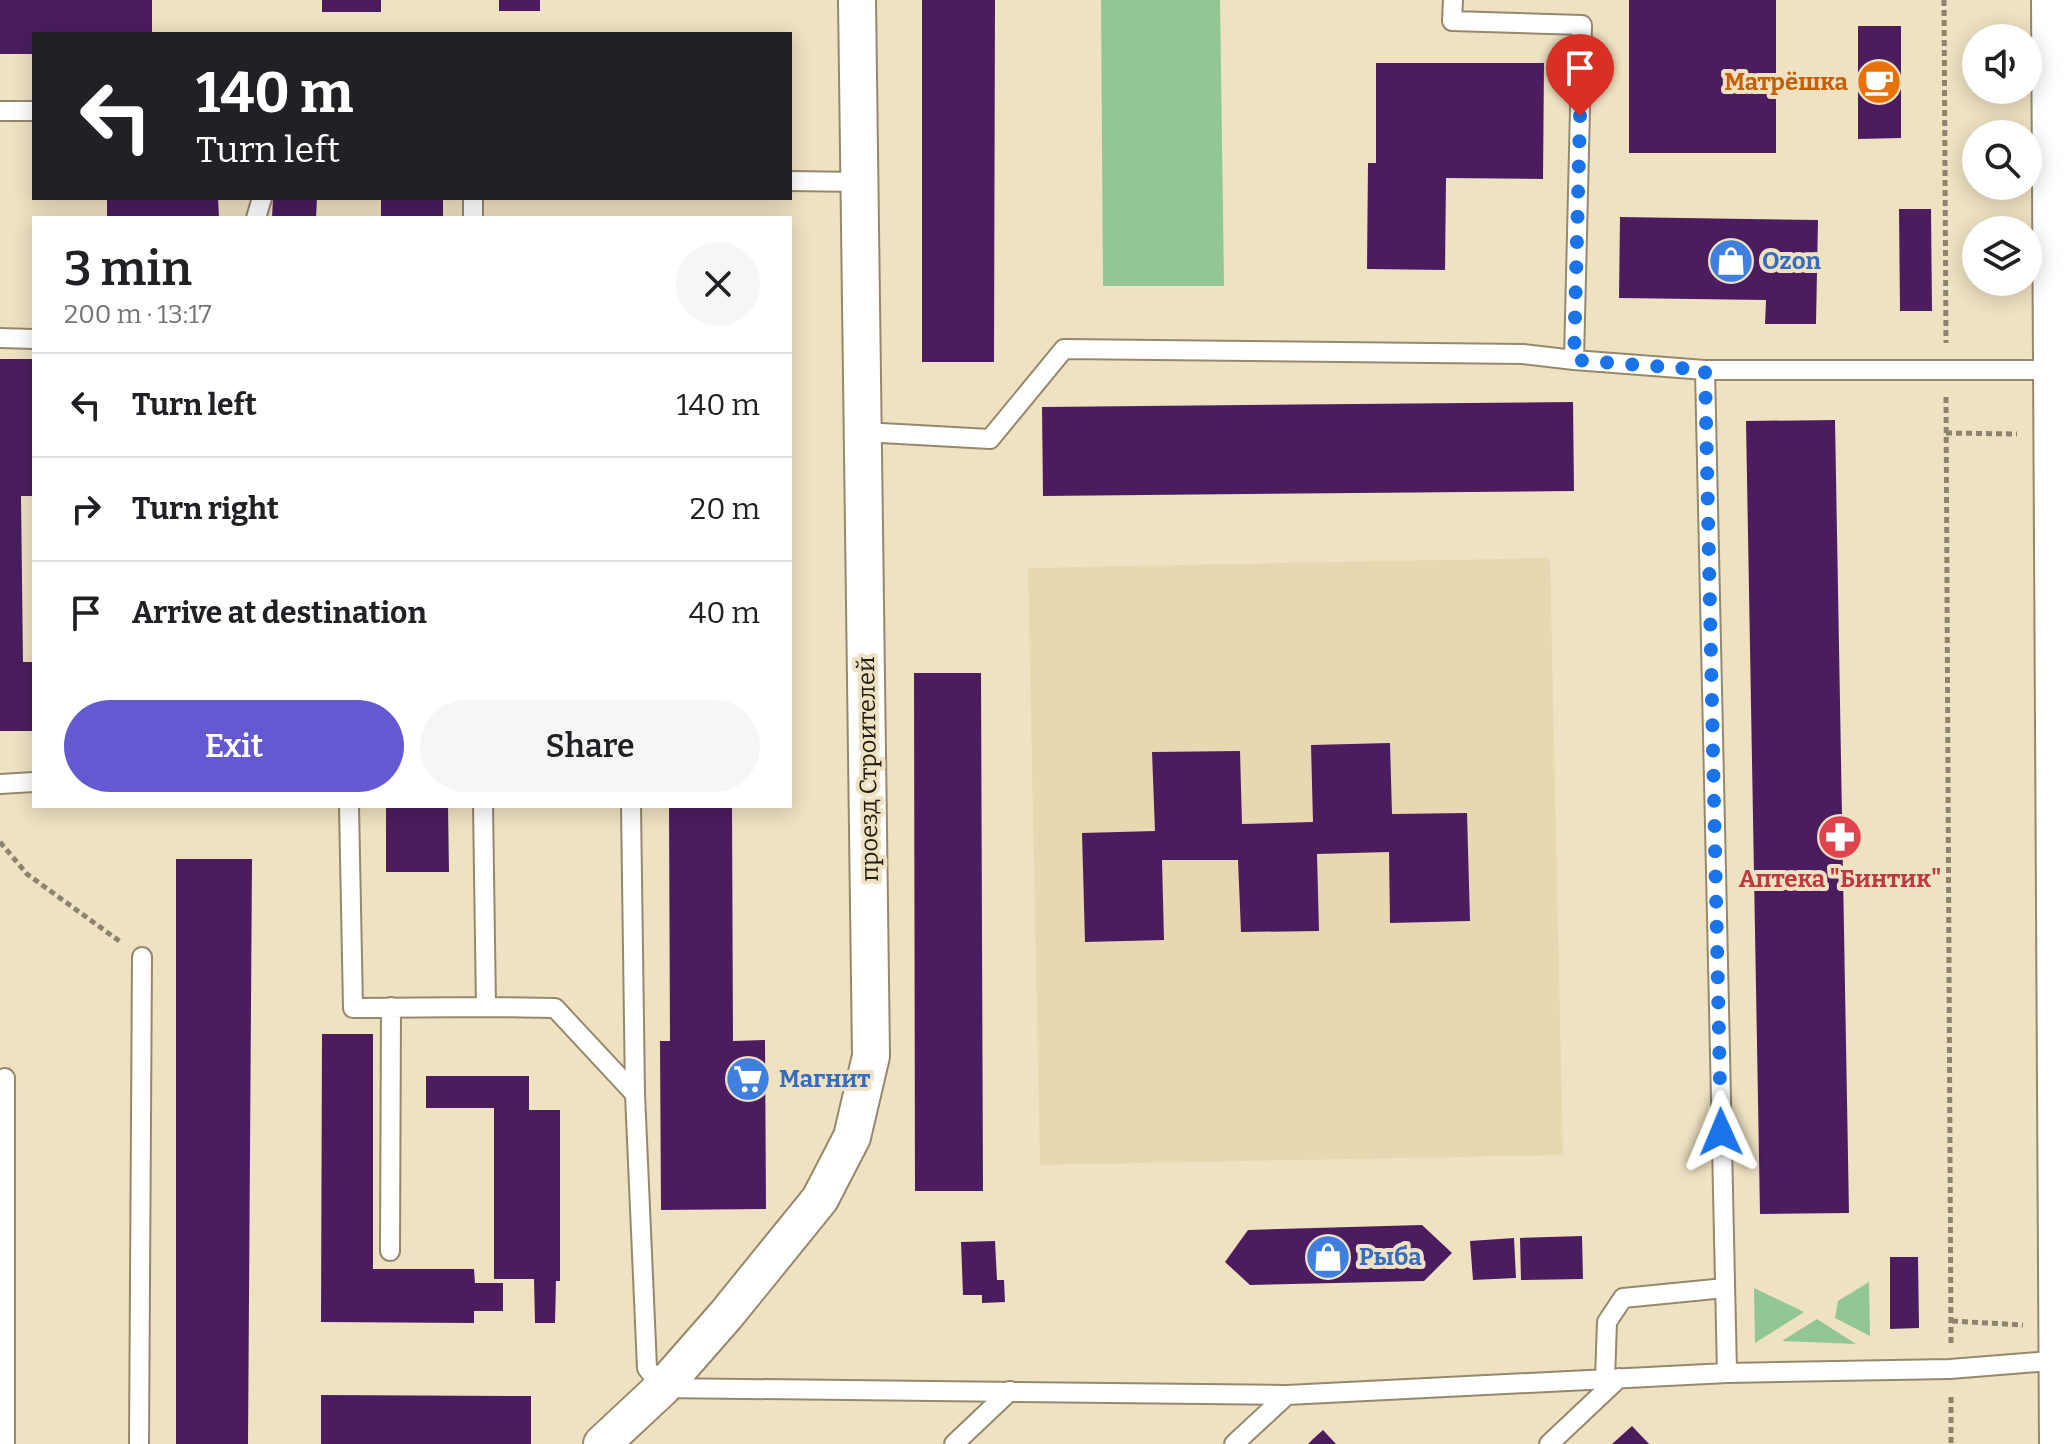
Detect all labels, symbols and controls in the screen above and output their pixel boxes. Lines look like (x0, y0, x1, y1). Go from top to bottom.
map controls (1962, 24, 2042, 296)
button: sound (1962, 24, 2042, 104)
pin (1546, 34, 1614, 116)
icon: arrive (1558, 46, 1602, 90)
cafe icon: Матрёшка (1855, 58, 1903, 106)
text: 140 m (196, 60, 353, 127)
icon: left (64, 64, 168, 168)
place label: Матрёшка (1724, 68, 1849, 96)
button: search (1962, 120, 2042, 200)
text: Turn left (196, 128, 340, 172)
button: layers (1962, 216, 2042, 296)
shop icon: Ozon (1707, 237, 1755, 285)
text: 3 min (64, 240, 192, 298)
button: close (676, 242, 760, 326)
place label: Ozon (1762, 247, 1822, 275)
text: 200 m · 13:17 (64, 299, 212, 330)
icon: left (64, 383, 108, 427)
text: Turn left (132, 387, 257, 423)
text: 140 m (676, 387, 760, 423)
icon: right (64, 487, 108, 531)
text: Turn right (132, 491, 279, 527)
text: 20 m (690, 491, 760, 527)
icon: arrive (64, 591, 108, 635)
text: Arrive at destination (132, 595, 427, 631)
text: 40 m (689, 595, 760, 631)
street label: проезд Строителей (852, 656, 884, 882)
button: Exit (64, 700, 404, 792)
button: Share (420, 700, 760, 792)
pharmacy icon: Аптека "Бинтик" (1816, 813, 1864, 861)
place label: Аптека "Бинтик" (1739, 865, 1941, 893)
supermarket icon: Магнит (724, 1055, 772, 1103)
place label: Магнит (779, 1065, 871, 1093)
position arrow (1679, 1090, 1763, 1174)
shop icon: Рыба (1304, 1233, 1352, 1281)
place label: Рыба (1359, 1243, 1422, 1271)

